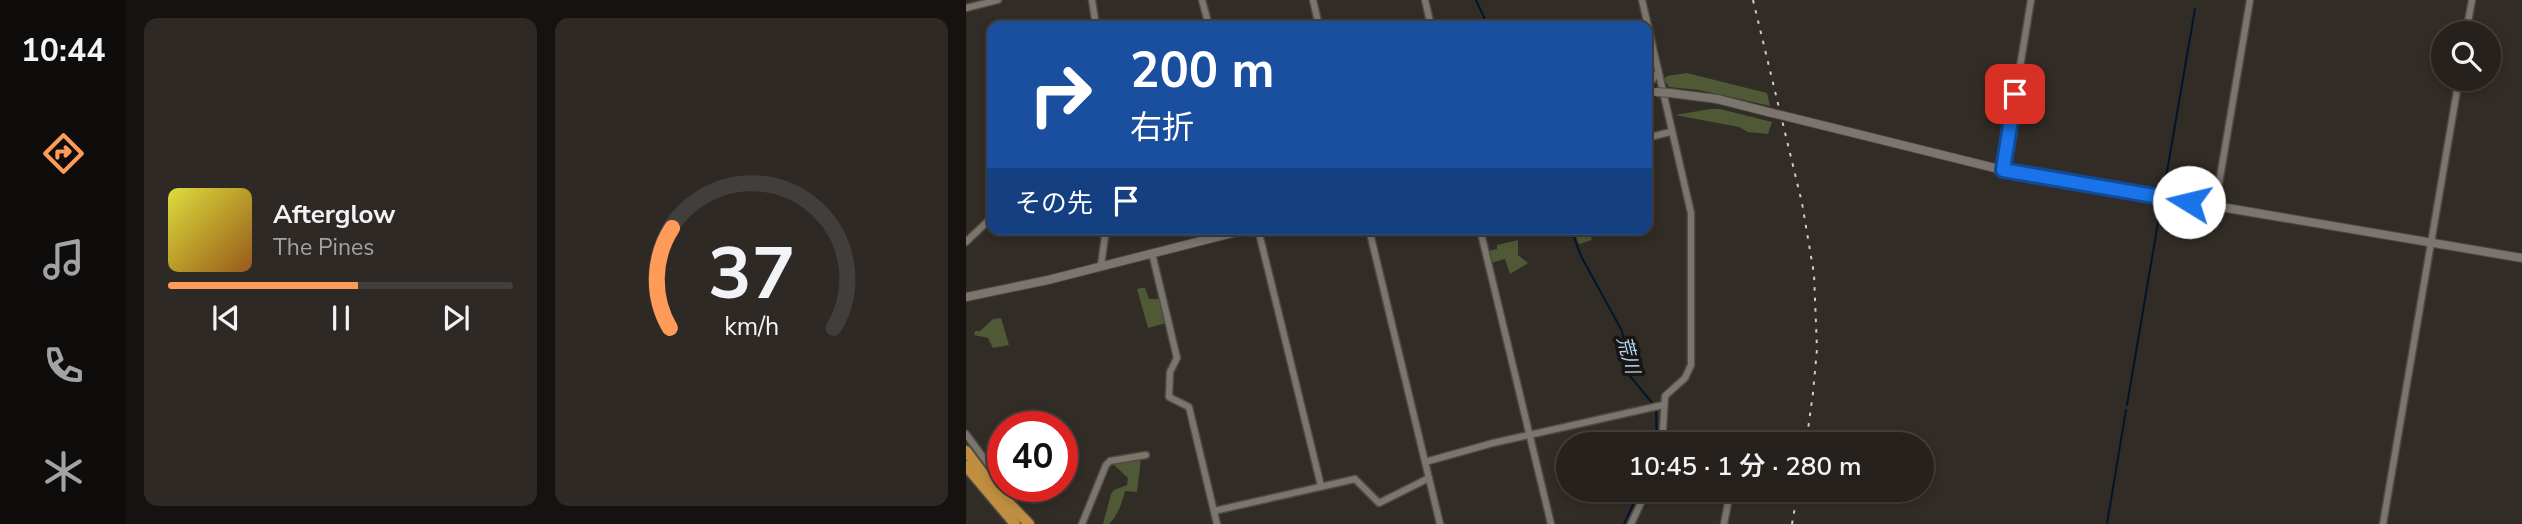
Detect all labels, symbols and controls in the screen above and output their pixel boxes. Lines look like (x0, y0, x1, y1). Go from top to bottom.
map controls (2431, 21, 2501, 91)
button: search (2431, 21, 2501, 91)
text: 10:44 (21, 29, 105, 72)
text: 200 m (1130, 37, 1274, 104)
icon: right (1015, 49, 1106, 140)
pin (1985, 64, 2045, 124)
icon: arrive (1996, 75, 2034, 113)
text: 右折 (1130, 106, 1194, 149)
icon: directions (39, 129, 88, 178)
position arrow (2152, 165, 2226, 239)
icon: arrive (1107, 182, 1145, 220)
text: その先 (1015, 186, 1093, 221)
text: Afterglow (273, 197, 396, 232)
text: 37 (708, 224, 795, 324)
text: The Pines (273, 232, 374, 263)
icon: music (39, 235, 88, 284)
icon: previous (207, 299, 245, 337)
icon: pause (322, 299, 360, 337)
icon: next (437, 299, 475, 337)
text: km/h (724, 310, 779, 344)
water label: 荒川 (1611, 333, 1646, 379)
icon: phone (39, 341, 88, 390)
speed limit sign: 40 (987, 411, 1078, 502)
icon: climate (39, 447, 88, 496)
text: 10:45 · 1 分 · 280 m (1629, 449, 1861, 484)

